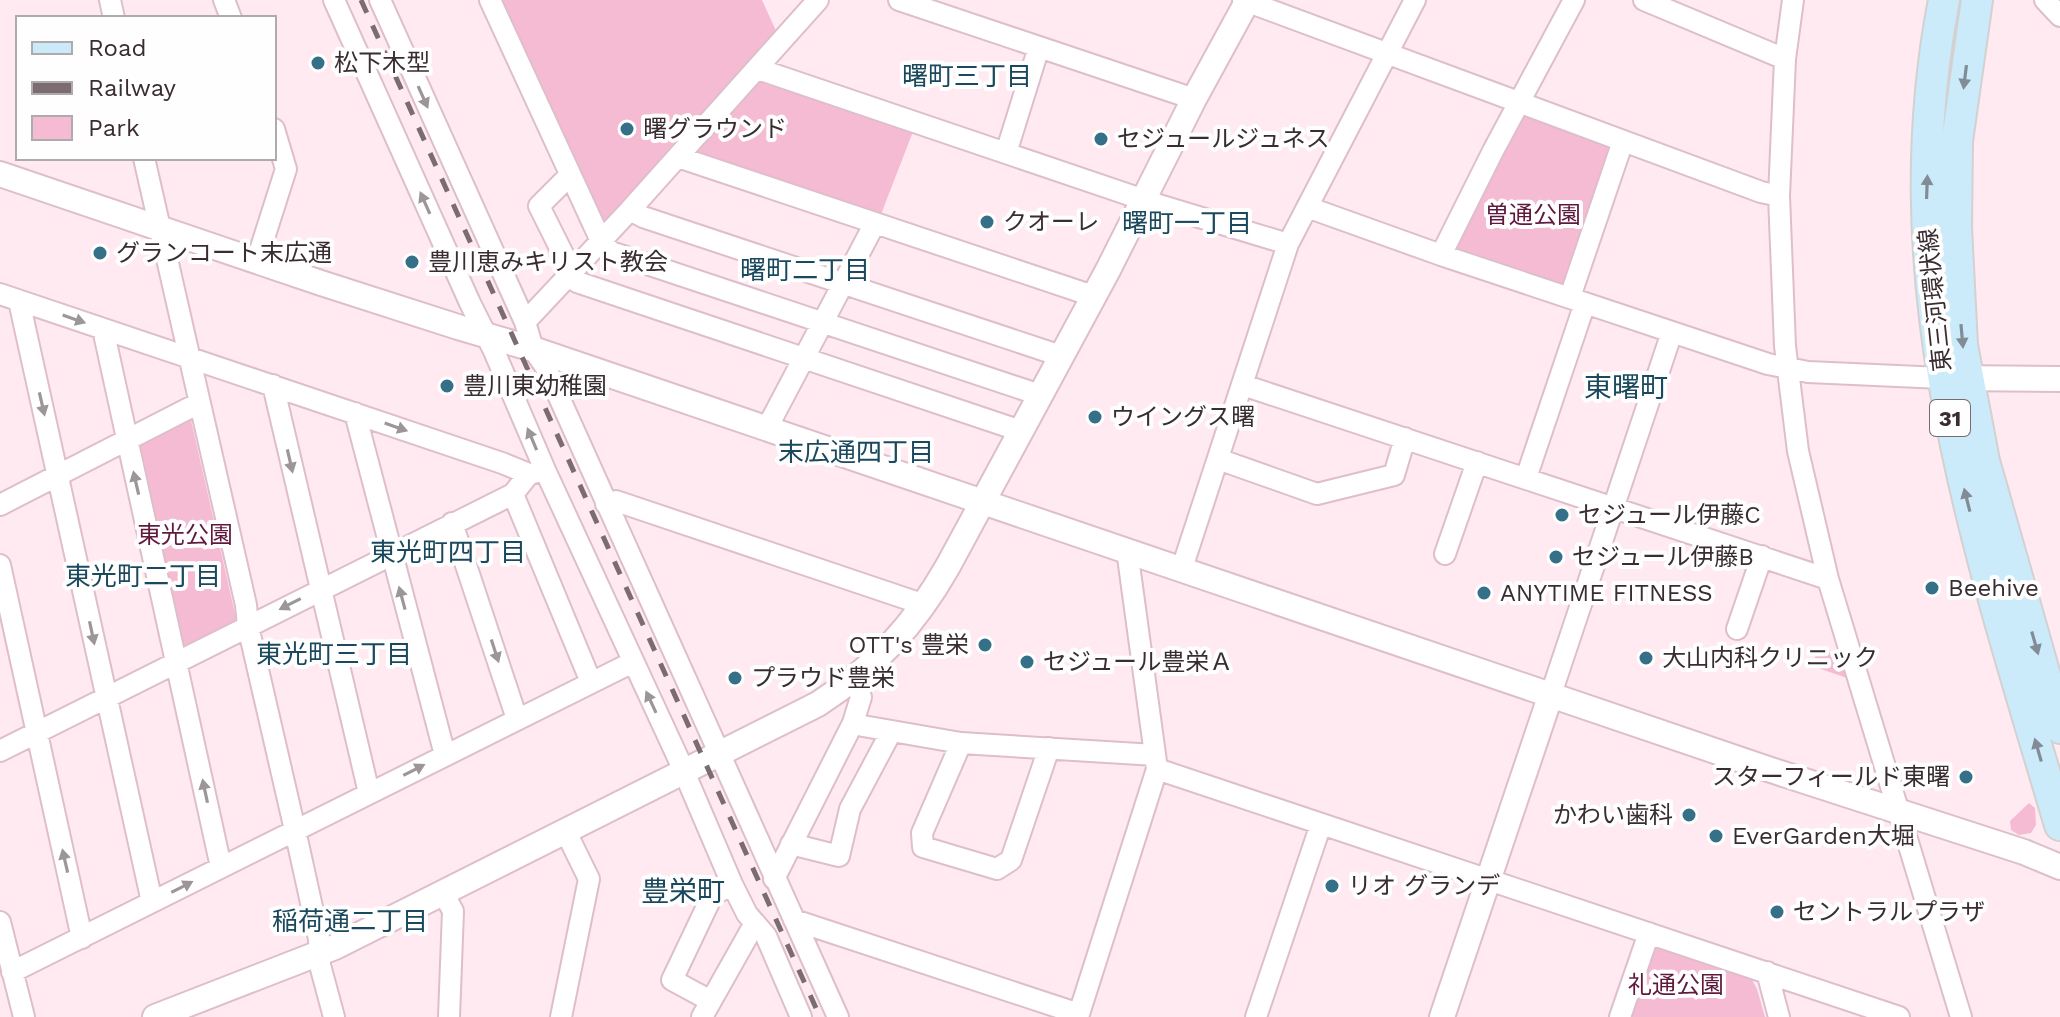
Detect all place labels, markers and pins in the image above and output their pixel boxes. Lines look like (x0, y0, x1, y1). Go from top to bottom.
place label: 松下木型 (334, 49, 430, 77)
marker: 松下木型 (309, 54, 327, 72)
place label: 曙グラウンド (643, 115, 787, 143)
marker: 曙グラウンド (618, 120, 636, 138)
place label: セジュールジュネス (1117, 125, 1330, 153)
marker: セジュールジュネス (1092, 130, 1110, 148)
place label: クオーレ (1003, 208, 1099, 236)
marker: クオーレ (978, 213, 996, 231)
place label: グランコート末広通 (116, 239, 332, 267)
marker: グランコート末広通 (91, 244, 109, 262)
place label: 豊川恵みキリスト教会 (428, 248, 668, 276)
marker: 豊川恵みキリスト教会 (403, 253, 421, 271)
place label: 豊川東幼稚園 (463, 372, 607, 400)
marker: 豊川東幼稚園 (438, 377, 456, 395)
place label: ウイングス曙 (1111, 403, 1255, 431)
marker: ウイングス曙 (1086, 408, 1104, 426)
place label: セジュール伊藤C (1578, 501, 1761, 529)
marker: セジュール伊藤C (1553, 506, 1571, 524)
place label: セジュール伊藤B (1572, 543, 1754, 571)
marker: セジュール伊藤B (1547, 548, 1565, 566)
place label: Beehive (1948, 574, 2039, 602)
place label: ANYTIME FITNESS (1500, 579, 1713, 607)
marker: Beehive (1923, 579, 1941, 597)
marker: ANYTIME FITNESS (1475, 584, 1493, 602)
place label: OTT's 豊栄 (848, 631, 969, 659)
marker: OTT's 豊栄 (976, 636, 994, 654)
place label: 大山内科クリニック (1662, 644, 1878, 672)
place label: セジュール豊栄Ａ (1043, 648, 1233, 676)
marker: 大山内科クリニック (1637, 649, 1655, 667)
marker: セジュール豊栄Ａ (1018, 653, 1036, 671)
place label: プラウド豊栄 (751, 664, 895, 692)
marker: プラウド豊栄 (726, 669, 744, 687)
place label: スターフィールド東曙 (1712, 763, 1950, 791)
marker: スターフィールド東曙 (1957, 768, 1975, 786)
place label: かわい歯科 (1553, 801, 1673, 829)
marker: かわい歯科 (1680, 806, 1698, 824)
place label: EverGarden大堀 (1732, 822, 1915, 850)
marker: EverGarden大堀 (1707, 827, 1725, 845)
place label: リオ グランデ (1348, 872, 1500, 900)
marker: リオ グランデ (1323, 877, 1341, 895)
place label: セントラルプラザ (1793, 898, 1985, 926)
marker: セントラルプラザ (1768, 903, 1786, 921)

